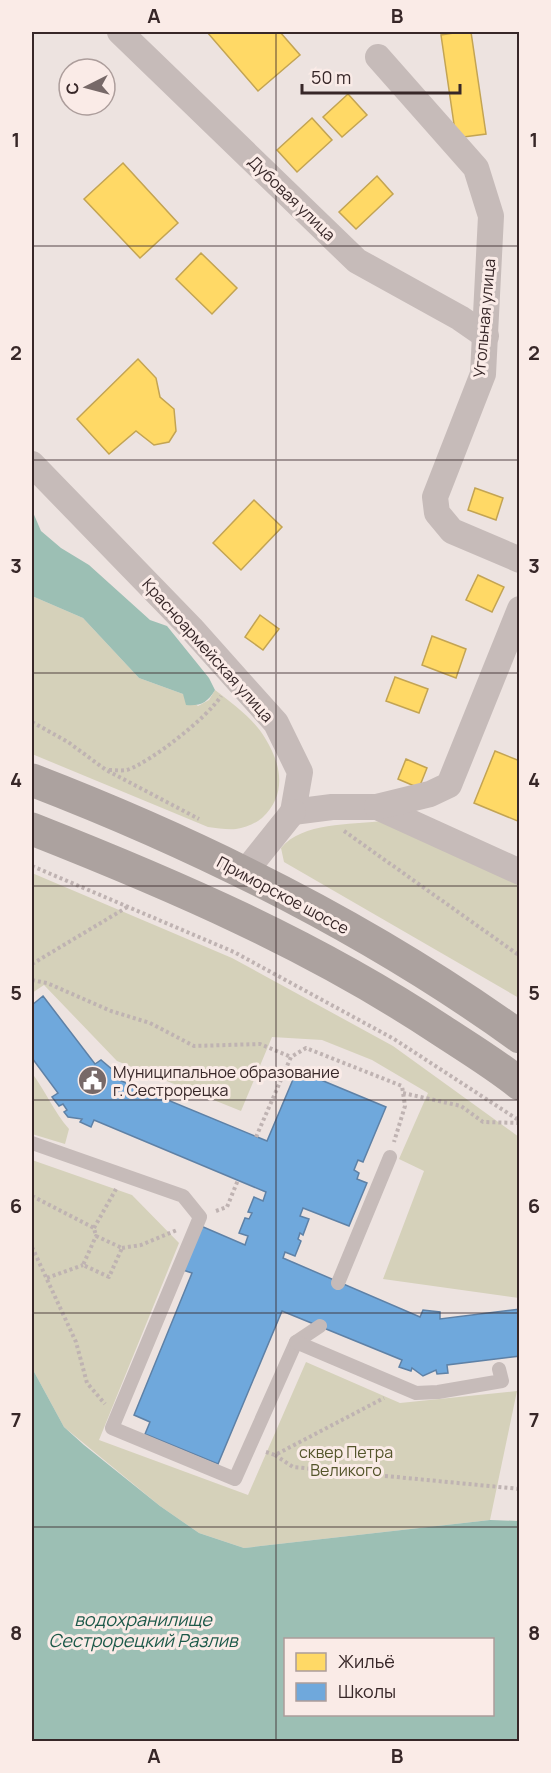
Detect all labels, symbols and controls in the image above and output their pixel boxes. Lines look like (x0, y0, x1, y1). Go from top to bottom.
text: A (147, 2, 161, 29)
text: B (391, 2, 404, 29)
north arrow (57, 57, 117, 117)
scale bar (302, 57, 460, 95)
text: 50 m (311, 65, 351, 89)
text: С (61, 81, 84, 96)
text: 1 (12, 126, 20, 153)
text: 1 (530, 126, 538, 153)
street label: Дубовая улица (243, 151, 341, 245)
street label: Угольная улица (468, 258, 500, 378)
text: 2 (10, 339, 22, 366)
text: 2 (528, 339, 540, 366)
text: 3 (10, 552, 22, 579)
text: 3 (528, 552, 540, 579)
street label: Красноармейская улица (137, 573, 279, 727)
text: 4 (10, 766, 22, 793)
text: 4 (528, 766, 540, 793)
street label: Приморское шоссе (213, 851, 353, 939)
text: 5 (10, 979, 22, 1006)
text: 5 (528, 979, 540, 1006)
place label: Муниципальное образование г. Сестрорецка (113, 1061, 340, 1101)
public building icon: Муниципальное образование г. Сестрорецка (76, 1065, 108, 1097)
text: 6 (10, 1192, 22, 1219)
text: 6 (528, 1192, 540, 1219)
text: 7 (11, 1406, 21, 1433)
text: 7 (529, 1406, 539, 1433)
park label: сквер Петра Великого (299, 1441, 393, 1481)
water label: водохранилище Сестрорецкий Разлив (48, 1607, 239, 1652)
text: 8 (10, 1619, 22, 1646)
text: 8 (528, 1619, 540, 1646)
legend (284, 1638, 494, 1716)
text: Жильё (338, 1649, 395, 1673)
text: Школы (338, 1679, 396, 1703)
text: A (147, 1742, 161, 1769)
text: B (391, 1742, 404, 1769)

